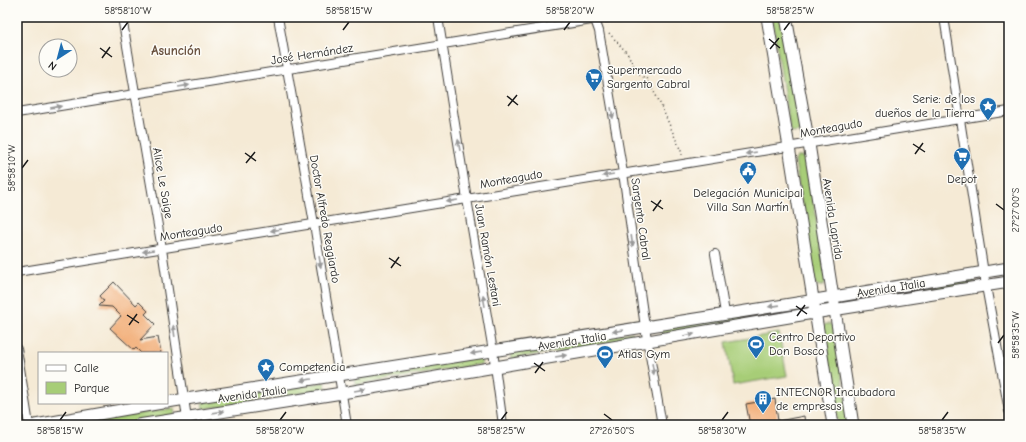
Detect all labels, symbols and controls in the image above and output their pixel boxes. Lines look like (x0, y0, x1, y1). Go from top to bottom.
text: 58°58'10"W (104, 5, 152, 17)
text: 58°58'15"W (326, 5, 373, 17)
text: 58°58'20"W (546, 5, 594, 17)
text: 58°58'25"W (766, 5, 814, 17)
north arrow (38, 38, 78, 78)
street label: José Hernández (270, 40, 355, 67)
district label: Asunción (151, 43, 201, 58)
text: N (46, 58, 59, 73)
place label: Supermercado Sargento Cabral (607, 63, 690, 91)
supermarket icon: Supermercado Sargento Cabral (584, 67, 604, 92)
one-way arrow (178, 83, 190, 89)
place label: Serie: de los dueños de la Tierra (875, 92, 975, 120)
place icon: Serie: de los dueños de la Tierra (978, 96, 998, 121)
one-way arrow (49, 104, 62, 110)
one-way arrow (610, 106, 616, 119)
street label: Monteagudo (799, 116, 863, 140)
one-way arrow (456, 139, 462, 151)
text: 58°58'10"W (6, 144, 18, 192)
street label: Alice Le Saige (150, 146, 176, 220)
supermarket icon: Depot (952, 146, 972, 171)
one-way arrow (744, 150, 757, 156)
street label: Doctor Alfredo Reggiardo (307, 154, 343, 284)
public building icon: Delegación Municipal Villa San Martín (738, 160, 758, 185)
street label: Monteagudo (479, 167, 543, 191)
one-way arrow (602, 172, 614, 178)
place label: Depot (947, 172, 977, 186)
street label: Sargento Cabral (628, 177, 654, 261)
street label: Avenida Laprida (820, 177, 846, 261)
place label: Delegación Municipal Villa San Martín (693, 186, 803, 214)
text: 27°27'00"S (1010, 187, 1022, 232)
one-way arrow (446, 198, 459, 204)
street label: Juan Ramón Lestani (472, 203, 504, 307)
street label: Monteagudo (159, 220, 223, 244)
one-way arrow (270, 227, 282, 233)
one-way arrow (629, 235, 635, 247)
one-way arrow (142, 248, 154, 254)
one-way arrow (317, 256, 323, 268)
street label: Avenida Italia (856, 276, 926, 300)
one-way arrow (481, 295, 487, 307)
one-way arrow (768, 303, 780, 309)
text: 58°58'35"W (1010, 311, 1022, 359)
one-way arrow (171, 325, 177, 337)
one-way arrow (612, 328, 624, 334)
street label: Avenida Italia (537, 329, 607, 353)
place label: Centro Deportivo Don Bosco (769, 330, 856, 358)
one-way arrow (683, 332, 696, 338)
sports icon: Centro Deportivo Don Bosco (746, 334, 766, 359)
sports icon: Atlas Gym (595, 344, 615, 369)
place label: Atlas Gym (618, 347, 670, 361)
one-way arrow (470, 350, 482, 356)
legend (38, 352, 168, 404)
one-way arrow (555, 353, 567, 359)
place icon: Competencia (256, 357, 276, 382)
place label: Competencia (279, 360, 345, 374)
text: Calle (74, 361, 99, 375)
one-way arrow (650, 363, 656, 375)
one-way arrow (300, 377, 312, 383)
text: Parque (74, 381, 109, 395)
street label: Avenida Italia (217, 382, 287, 406)
place label: INTECNOR Incubadora de empresas (776, 385, 895, 413)
one-way arrow (354, 387, 367, 393)
building icon: INTECNOR Incubadora de empresas (753, 389, 773, 414)
one-way arrow (212, 409, 224, 415)
text: 58°58'15"W (37, 425, 84, 437)
text: 58°58'20"W (256, 425, 304, 437)
text: 58°58'25"W (477, 425, 525, 437)
text: 27°26'50"S (590, 425, 635, 437)
text: 58°58'30"W (698, 425, 746, 437)
text: 58°58'35"W (918, 425, 966, 437)

